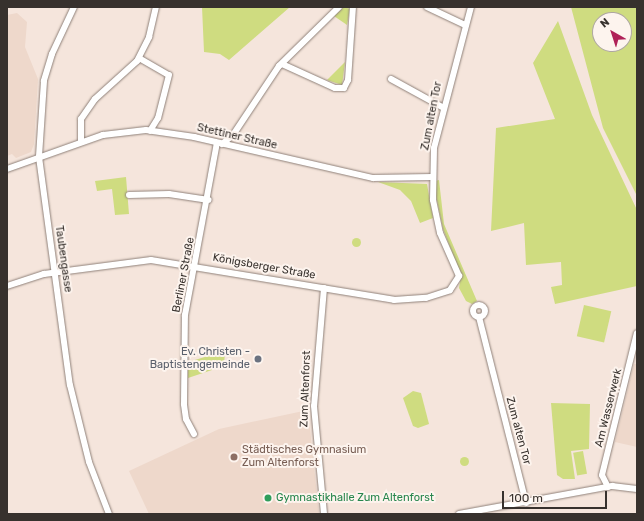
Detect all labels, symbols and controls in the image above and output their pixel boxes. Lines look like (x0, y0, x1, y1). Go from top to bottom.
north arrow (592, 12, 632, 52)
text: N (598, 16, 612, 31)
street label: Zum alten Tor (419, 80, 445, 152)
street label: Stettiner Straße (195, 121, 279, 153)
street label: Taubengasse (52, 225, 74, 293)
street label: Berliner Straße (170, 236, 198, 314)
street label: Königsberger Straße (211, 251, 317, 283)
place label: Ev. Christen - Baptistengemeinde (150, 346, 250, 372)
street label: Zum Altenforst (298, 350, 314, 428)
marker: Ev. Christen - Baptistengemeinde (253, 354, 263, 364)
street label: Am Wasserwerk (593, 367, 625, 449)
street label: Zum alten Tor (503, 396, 533, 466)
place label: Städtisches Gymnasium Zum Altenforst (242, 444, 366, 470)
marker: Städtisches Gymnasium Zum Altenforst (229, 452, 239, 462)
scale bar (504, 483, 609, 509)
place label: Gymnastikhalle Zum Altenforst (276, 491, 434, 505)
text: 100 m (509, 491, 543, 505)
marker: Gymnastikhalle Zum Altenforst (263, 493, 273, 503)

